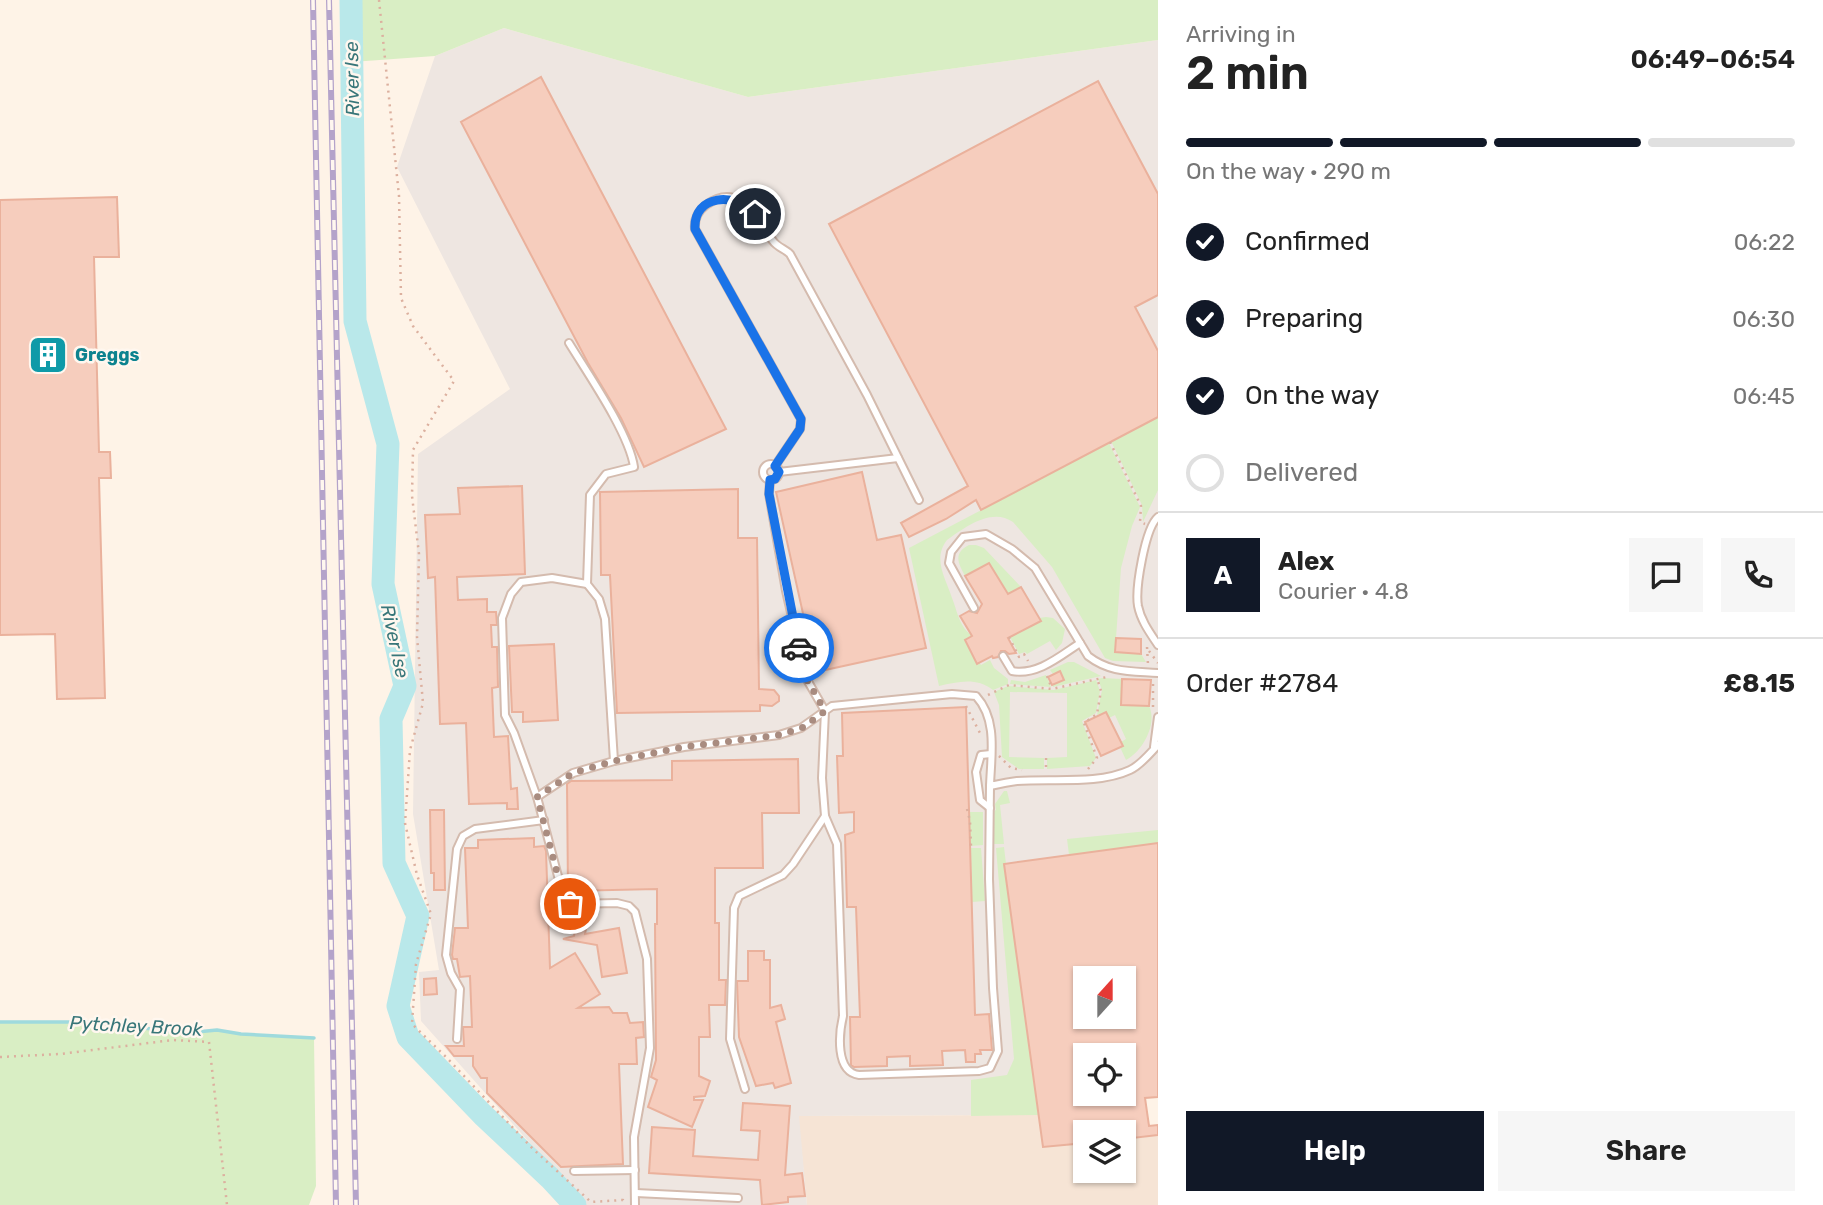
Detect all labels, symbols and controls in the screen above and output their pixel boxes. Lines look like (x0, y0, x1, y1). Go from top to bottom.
text: Arriving in (1186, 20, 1296, 48)
water label: River Ise (340, 41, 364, 117)
text: 06:49–06:54 (1630, 44, 1795, 75)
text: 2 min (1186, 46, 1309, 101)
text: On the way · 290 m (1186, 157, 1391, 185)
pin (725, 184, 785, 244)
icon: home (736, 195, 774, 233)
icon: check (1186, 223, 1224, 261)
text: Confirmed (1245, 226, 1370, 257)
text: 06:22 (1734, 228, 1795, 256)
icon: check (1186, 300, 1224, 338)
text: Preparing (1245, 303, 1363, 334)
text: 06:30 (1732, 305, 1795, 333)
building icon: Greggs (27, 334, 69, 376)
place label: Greggs (75, 344, 140, 366)
icon: check (1186, 377, 1224, 415)
text: On the way (1245, 380, 1379, 411)
text: 06:45 (1733, 382, 1795, 410)
text: Delivered (1245, 457, 1358, 488)
button: chat (1629, 538, 1703, 612)
button: phone (1721, 538, 1795, 612)
text: Alex (1278, 546, 1334, 577)
text: A (1214, 560, 1232, 591)
text: Courier · 4.8 (1278, 577, 1409, 605)
water label: River Ise (376, 602, 414, 680)
courier (764, 613, 834, 683)
icon: car (780, 629, 818, 667)
text: Order #2784 (1186, 668, 1338, 699)
text: £8.15 (1723, 668, 1795, 699)
pin (540, 874, 600, 934)
icon: bag (551, 885, 589, 923)
north arrow (1073, 966, 1136, 1029)
map controls (1073, 966, 1136, 1183)
water label: Pytchley Brook (69, 1011, 203, 1041)
button: locate (1073, 1043, 1136, 1106)
button: Help (1186, 1111, 1484, 1191)
button: Share (1498, 1111, 1795, 1191)
button: layers (1073, 1120, 1136, 1183)

